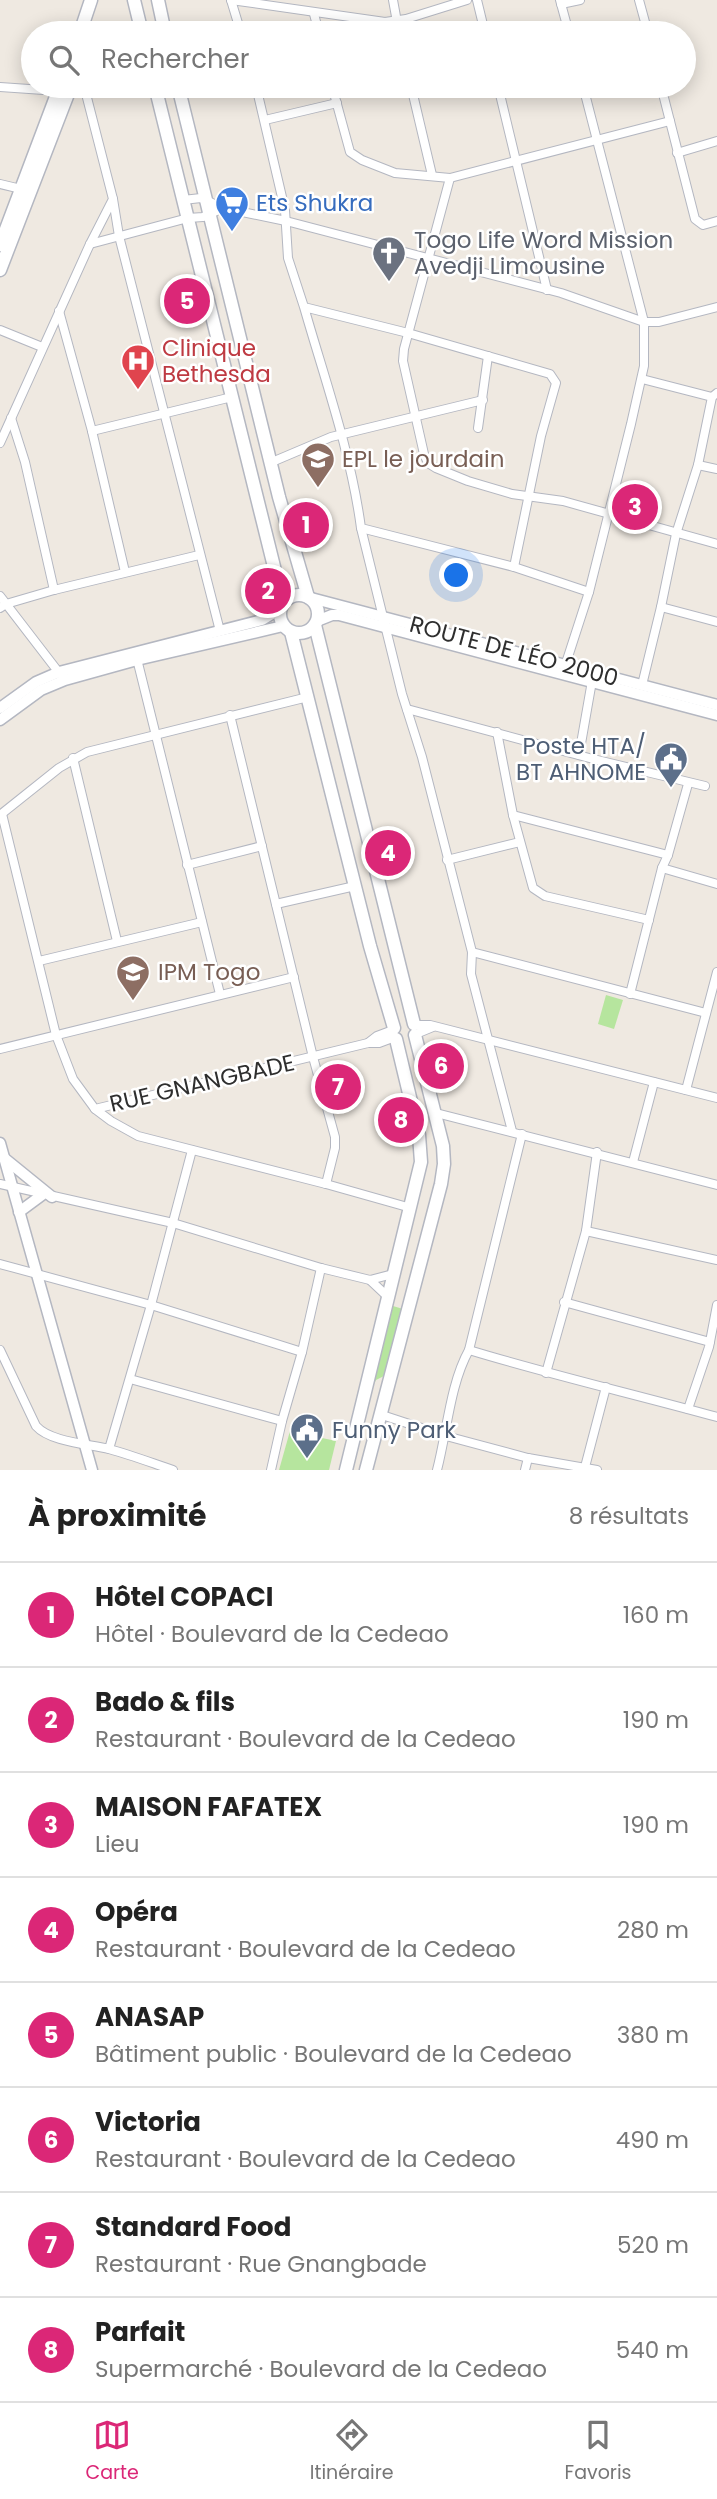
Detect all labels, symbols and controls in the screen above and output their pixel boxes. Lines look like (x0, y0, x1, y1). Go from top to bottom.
search box (21, 21, 696, 98)
icon: search (45, 41, 83, 79)
text: Rechercher (101, 41, 249, 77)
supermarket icon: Ets Shukra (213, 184, 251, 233)
place label: Ets Shukra (256, 187, 373, 219)
place label: Togo Life Word Mission Avedji Limousine (414, 224, 673, 282)
church icon: Togo Life Word Mission Avedji Limousine (370, 234, 408, 283)
pin: 5 (164, 275, 210, 327)
place label: Clinique Bethesda (162, 332, 271, 390)
hospital icon: Clinique Bethesda (119, 342, 157, 391)
school or university icon: EPL le jourdain (299, 440, 337, 489)
place label: EPL le jourdain (342, 443, 504, 475)
pin: 3 (612, 481, 658, 533)
pin: 1 (283, 499, 329, 551)
your location (439, 558, 473, 592)
pin: 2 (245, 565, 291, 617)
street label: ROUTE DE LÉO 2000 (406, 608, 622, 694)
place label: Poste HTA/ BT AHNOME (516, 730, 646, 788)
public building icon: Poste HTA/ BT AHNOME (652, 740, 690, 789)
pin: 4 (365, 827, 411, 879)
school or university icon: IPM Togo (114, 953, 152, 1002)
place label: IPM Togo (158, 956, 260, 988)
pin: 6 (418, 1040, 464, 1092)
street label: RUE GNANGBADE (106, 1046, 298, 1120)
pin: 7 (315, 1061, 361, 1113)
pin: 8 (378, 1094, 424, 1146)
public building icon: Funny Park (288, 1411, 326, 1460)
place label: Funny Park (332, 1414, 456, 1446)
text: À proximité (28, 1494, 207, 1537)
text: 8 résultats (569, 1500, 689, 1532)
text: Hôtel COPACI (95, 1579, 273, 1615)
text: 1 (47, 1599, 55, 1631)
text: 160 m (623, 1599, 689, 1631)
text: Hôtel · Boulevard de la Cedeao (95, 1618, 449, 1650)
text: Bado & fils (95, 1684, 235, 1720)
text: 2 (44, 1704, 58, 1736)
text: 190 m (623, 1704, 689, 1736)
text: Restaurant · Boulevard de la Cedeao (95, 1723, 516, 1755)
text: MAISON FAFATEX (95, 1789, 322, 1825)
text: 3 (44, 1809, 58, 1841)
text: 190 m (623, 1809, 689, 1841)
text: Lieu (95, 1828, 140, 1860)
text: Opéra (95, 1894, 178, 1930)
text: 4 (43, 1914, 59, 1946)
text: 280 m (617, 1914, 689, 1946)
text: Restaurant · Boulevard de la Cedeao (95, 1933, 516, 1965)
text: ANASAP (95, 1999, 204, 2035)
text: 5 (44, 2019, 58, 2051)
text: 380 m (617, 2019, 689, 2051)
text: Bâtiment public · Boulevard de la Cedeao (95, 2038, 572, 2070)
text: Victoria (95, 2104, 201, 2140)
text: 6 (44, 2124, 58, 2156)
text: 490 m (616, 2124, 689, 2156)
text: Restaurant · Boulevard de la Cedeao (95, 2143, 516, 2175)
text: Standard Food (95, 2209, 291, 2245)
text: 7 (45, 2229, 57, 2261)
text: 520 m (617, 2229, 689, 2261)
text: Restaurant · Rue Gnangbade (95, 2248, 427, 2280)
text: Parfait (95, 2314, 185, 2350)
text: 8 (44, 2334, 58, 2366)
text: 540 m (616, 2334, 689, 2366)
text: Supermarché · Boulevard de la Cedeao (95, 2353, 547, 2385)
tab: Carte (86, 2416, 139, 2487)
tab: Itinéraire (310, 2416, 394, 2487)
tab: Favoris (565, 2416, 631, 2487)

